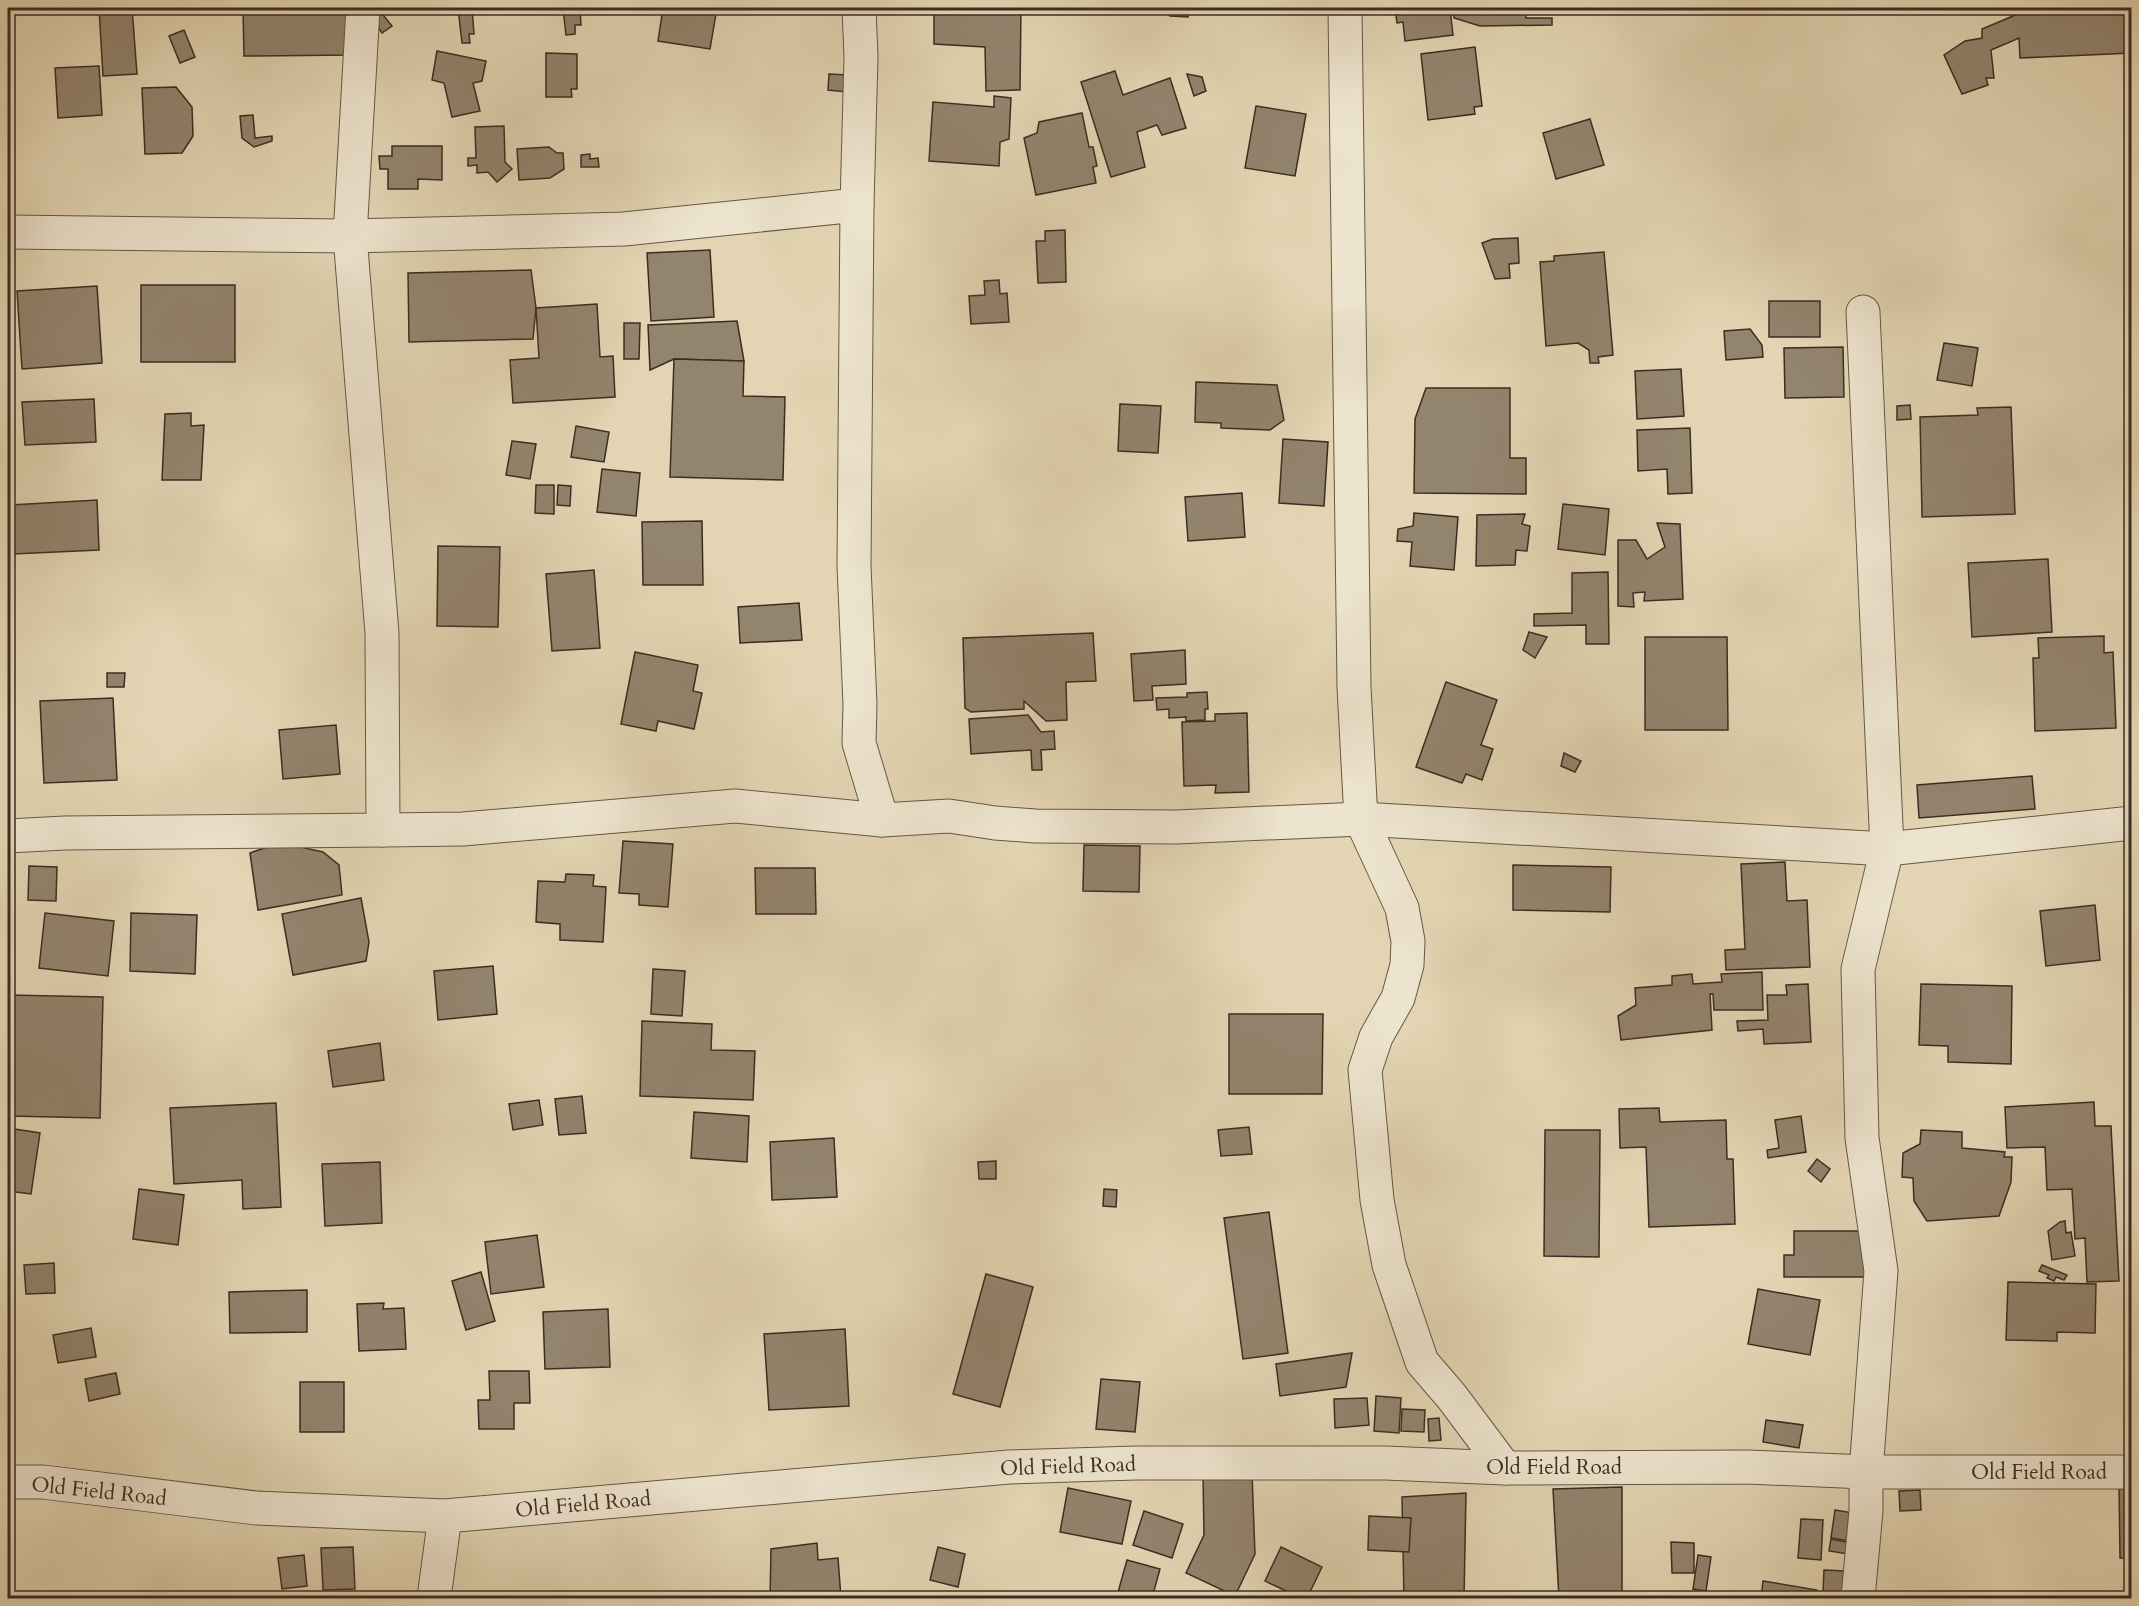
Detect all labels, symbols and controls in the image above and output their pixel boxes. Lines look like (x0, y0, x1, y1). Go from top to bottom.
street label: Old Field Road (1000, 1450, 1136, 1483)
street label: Old Field Road (1486, 1453, 1622, 1482)
street label: Old Field Road (1971, 1458, 2107, 1487)
street label: Old Field Road (30, 1470, 168, 1513)
street label: Old Field Road (514, 1484, 652, 1525)

